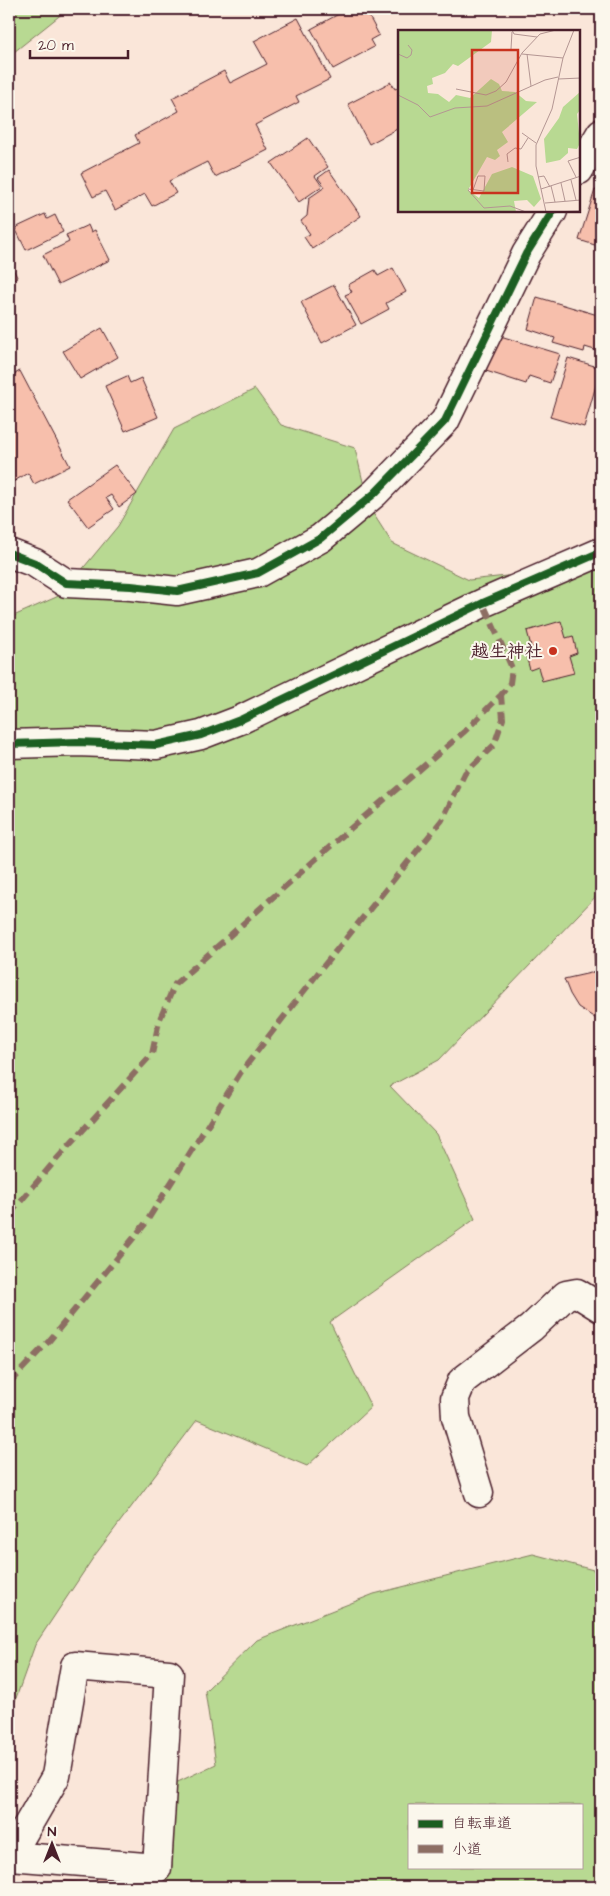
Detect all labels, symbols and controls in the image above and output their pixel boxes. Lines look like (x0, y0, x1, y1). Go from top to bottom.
scale bar (30, 28, 128, 60)
inset map (398, 30, 580, 212)
text: 20 m (38, 35, 74, 56)
place label: 越生神社 (471, 639, 543, 664)
marker: 越生神社 (547, 645, 559, 657)
legend (408, 1804, 582, 1868)
text: 自転車道 (452, 1813, 512, 1834)
north arrow (28, 1818, 78, 1868)
text: N (48, 1822, 57, 1842)
text: 小道 (452, 1839, 482, 1860)

